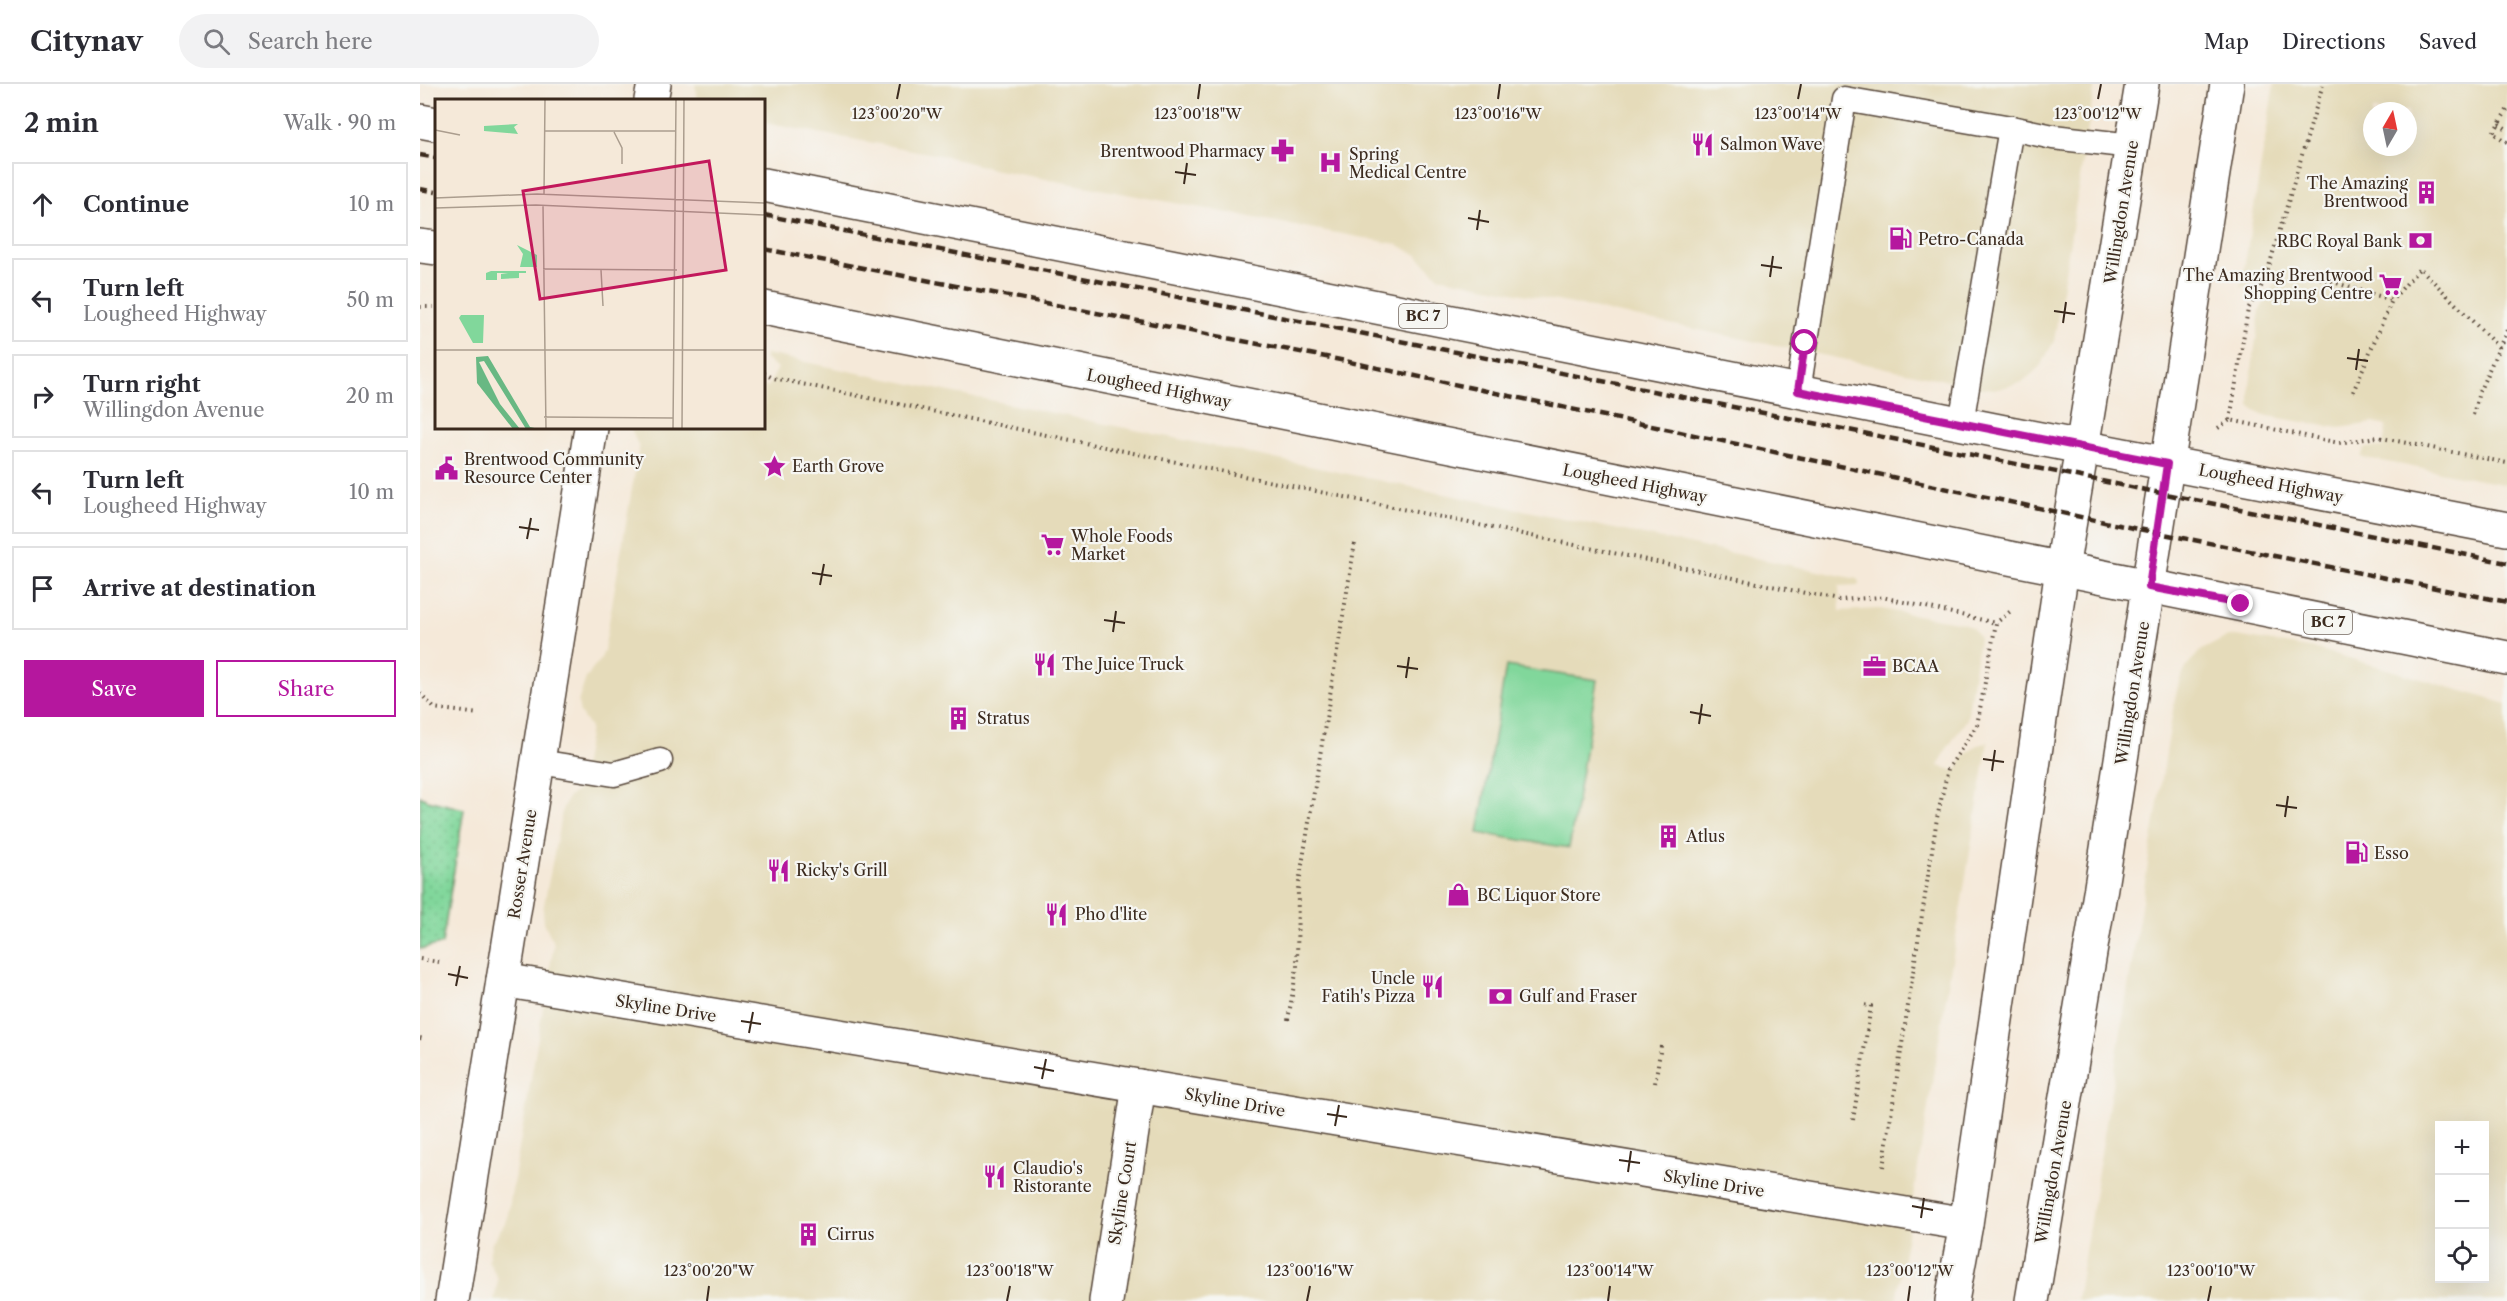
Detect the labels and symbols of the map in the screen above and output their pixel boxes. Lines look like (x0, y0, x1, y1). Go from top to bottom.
inset map (435, 99, 765, 429)
north arrow (2363, 102, 2417, 156)
text: 123°00'20"W (852, 104, 943, 123)
text: 123°00'18"W (1154, 104, 1242, 123)
text: 123°00'16"W (1454, 104, 1542, 123)
text: 123°00'14"W (1754, 104, 1842, 123)
text: 123°00'12"W (2054, 104, 2142, 123)
restaurant icon: Salmon Wave (1689, 131, 1715, 157)
place label: Salmon Wave (1720, 134, 1822, 154)
pharmacy icon: Brentwood Pharmacy (1270, 138, 1296, 164)
street label: Willingdon Avenue (2100, 139, 2142, 286)
place label: Brentwood Pharmacy (1100, 141, 1266, 161)
place label: Spring Medical Centre (1349, 144, 1467, 182)
hospital icon: Spring Medical Centre (1318, 150, 1344, 176)
place label: The Amazing Brentwood (2307, 173, 2409, 211)
building icon: The Amazing Brentwood (2413, 179, 2439, 205)
fuel station icon: Petro-Canada (1887, 226, 1913, 252)
bank icon: RBC Royal Bank (2407, 228, 2433, 254)
place label: Petro-Canada (1918, 229, 2024, 249)
place label: RBC Royal Bank (2277, 231, 2403, 251)
place label: The Amazing Brentwood Shopping Centre (2183, 265, 2373, 303)
supermarket icon: The Amazing Brentwood Shopping Centre (2378, 271, 2404, 297)
road number: BC 7 (1399, 304, 1447, 328)
route start (1791, 329, 1817, 355)
street label: Lougheed Highway (1085, 364, 1234, 412)
place label: Brentwood Community Resource Center (464, 449, 645, 487)
place icon: Earth Grove (761, 453, 787, 479)
public building icon: Brentwood Community Resource Center (433, 455, 459, 481)
place label: Earth Grove (792, 456, 884, 476)
street label: Lougheed Highway (1561, 459, 1710, 507)
street label: Lougheed Highway (2197, 459, 2346, 507)
place label: Whole Foods Market (1070, 526, 1173, 564)
supermarket icon: Whole Foods Market (1040, 532, 1066, 558)
route end (2227, 590, 2253, 616)
road number: BC 7 (2304, 610, 2352, 634)
street label: Willingdon Avenue (2111, 620, 2153, 767)
restaurant icon: The Juice Truck (1031, 651, 1057, 677)
office icon: BCAA (1861, 653, 1887, 679)
place label: The Juice Truck (1062, 654, 1185, 674)
place label: BCAA (1892, 656, 1940, 676)
building icon: Stratus (946, 705, 972, 731)
place label: Stratus (977, 708, 1030, 728)
street label: Rosser Avenue (503, 807, 541, 920)
building icon: Atlus (1655, 823, 1681, 849)
place label: Atlus (1685, 826, 1725, 846)
fuel station icon: Esso (2343, 840, 2369, 866)
place label: Esso (2374, 843, 2409, 863)
restaurant icon: Ricky's Grill (765, 857, 791, 883)
place label: Ricky's Grill (796, 860, 888, 880)
shop icon: BC Liquor Store (1446, 882, 1472, 908)
place label: BC Liquor Store (1477, 885, 1601, 905)
restaurant icon: Pho d'lite (1044, 901, 1070, 927)
place label: Pho d'lite (1075, 904, 1147, 924)
place label: Uncle Fatih's Pizza (1321, 968, 1416, 1006)
restaurant icon: Uncle Fatih's Pizza (1420, 974, 1446, 1000)
bank icon: Gulf and Fraser (1488, 983, 1514, 1009)
place label: Gulf and Fraser (1519, 986, 1637, 1006)
street label: Skyline Drive (614, 990, 718, 1026)
street label: Skyline Drive (1183, 1083, 1287, 1121)
street label: Willingdon Avenue (2030, 1099, 2075, 1246)
street label: Skyline Court (1104, 1139, 1140, 1246)
place label: Claudio's Ristorante (1013, 1158, 1092, 1196)
restaurant icon: Claudio's Ristorante (982, 1164, 1008, 1190)
street label: Skyline Drive (1662, 1165, 1766, 1201)
building icon: Cirrus (796, 1221, 822, 1247)
place label: Cirrus (827, 1224, 875, 1244)
text: 123°00'20"W (664, 1261, 755, 1280)
text: 123°00'18"W (966, 1261, 1054, 1280)
text: 123°00'16"W (1266, 1261, 1354, 1280)
text: 123°00'14"W (1566, 1261, 1654, 1280)
text: 123°00'12"W (1866, 1261, 1954, 1280)
text: 123°00'10"W (2167, 1261, 2256, 1280)

